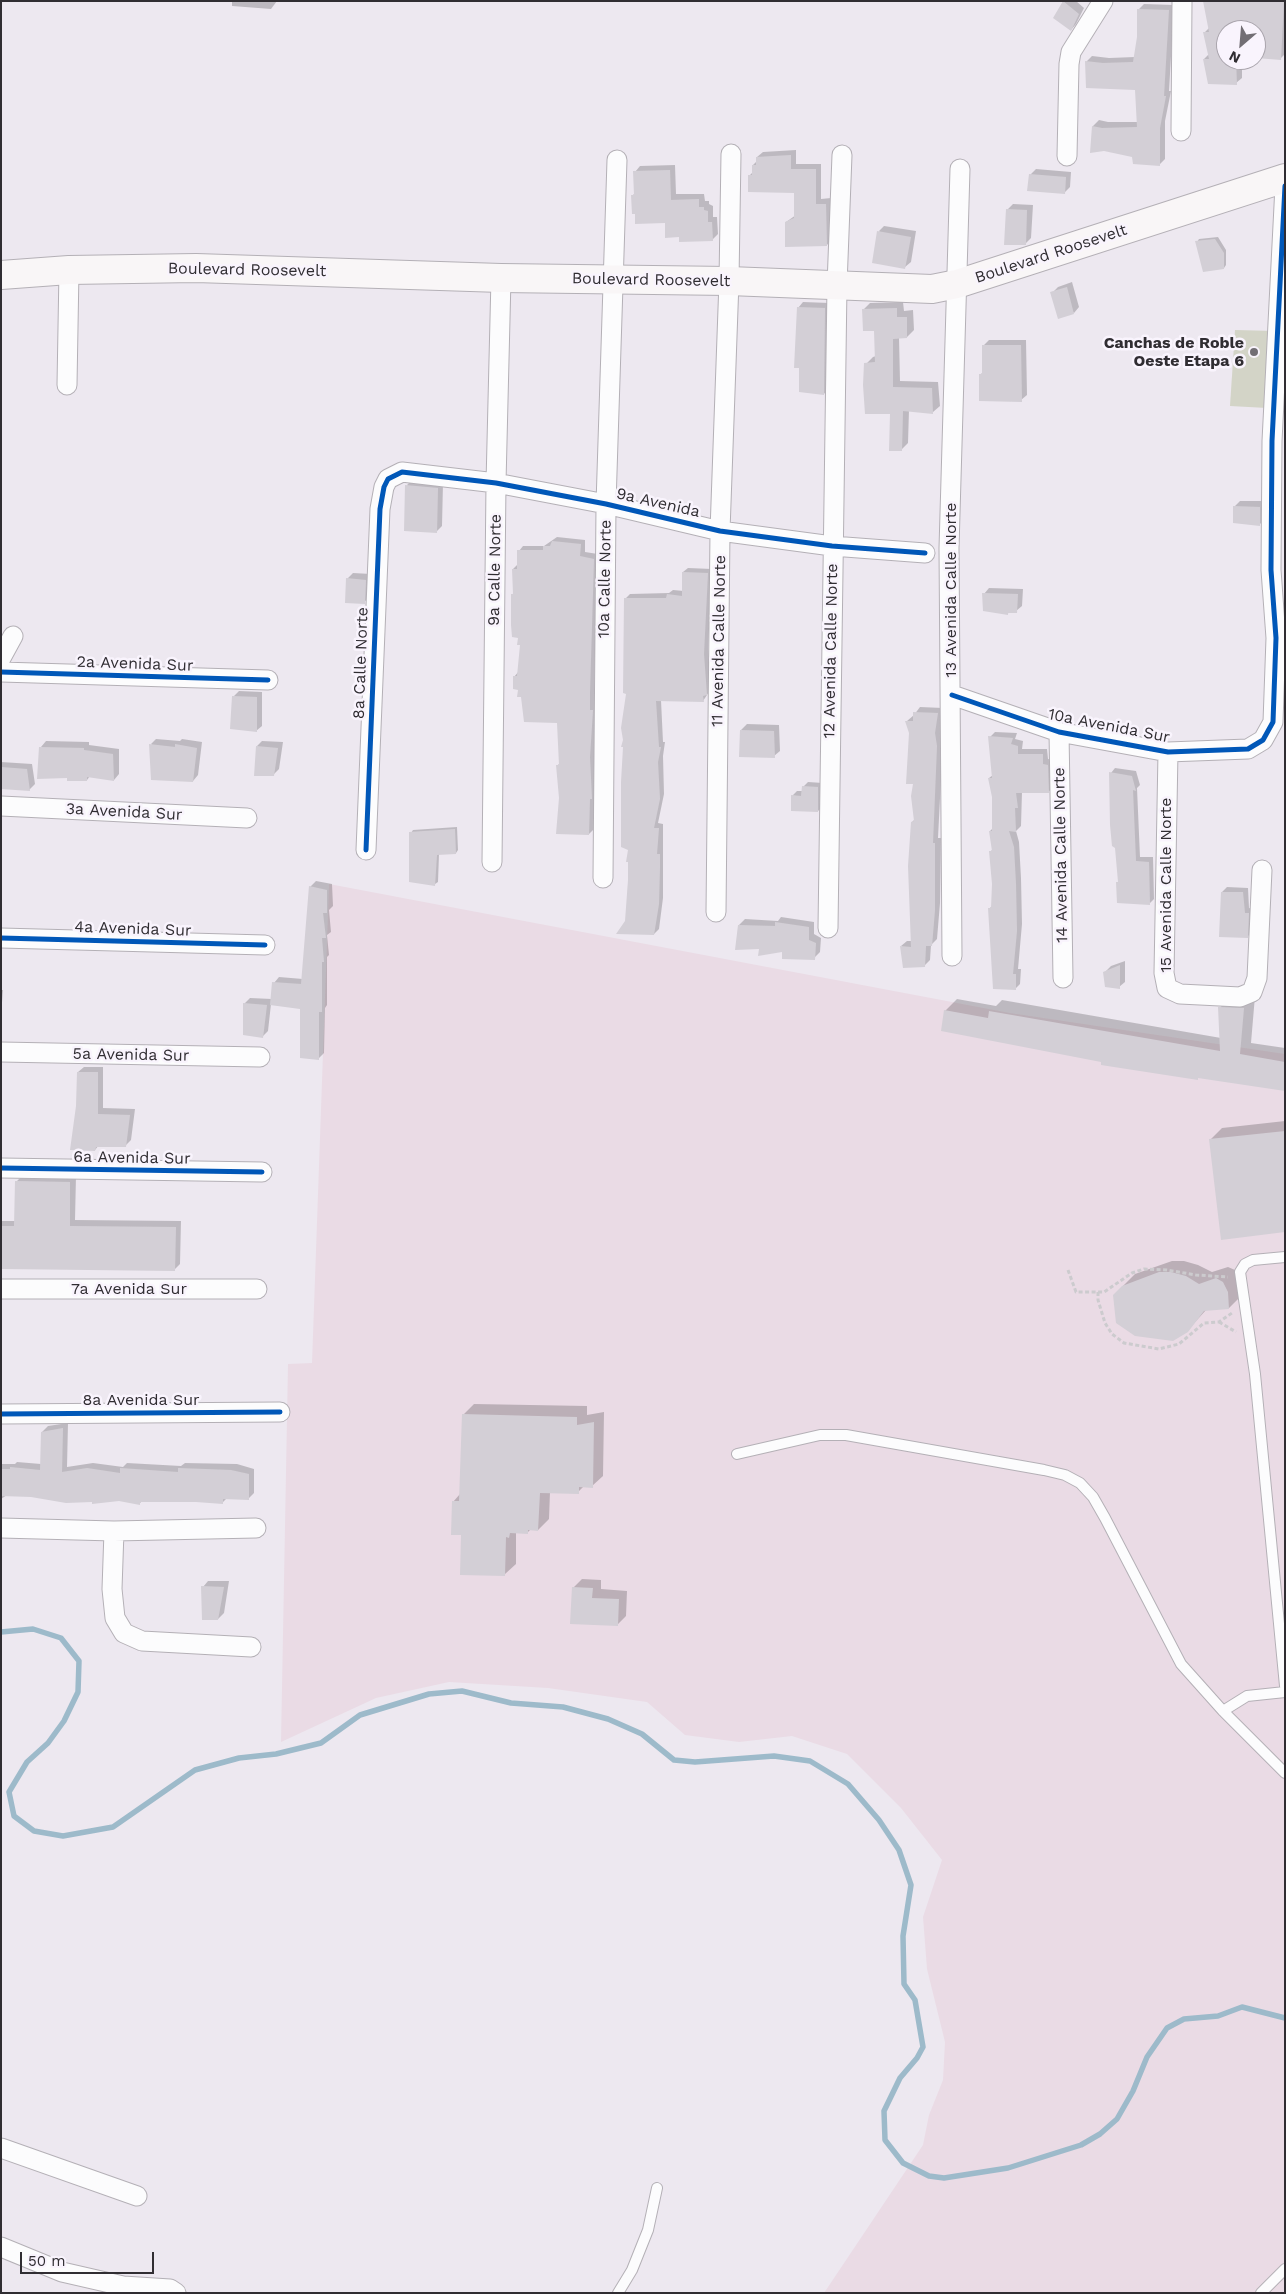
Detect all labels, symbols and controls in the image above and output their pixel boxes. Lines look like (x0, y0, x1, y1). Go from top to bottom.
north arrow (1216, 20, 1266, 70)
text: N (1226, 48, 1243, 67)
street label: Boulevard Roosevelt (973, 220, 1129, 288)
street label: Boulevard Roosevelt (168, 259, 326, 281)
street label: Boulevard Roosevelt (572, 269, 730, 291)
place label: Canchas de Roble Oeste Etapa 6 (1104, 333, 1244, 371)
marker: Canchas de Roble Oeste Etapa 6 (1248, 346, 1260, 358)
street label: 9a Avenida (614, 484, 702, 522)
street label: 13 Avenida Calle Norte (941, 502, 961, 678)
street label: 9a Calle Norte (484, 514, 506, 626)
street label: 10a Calle Norte (594, 520, 616, 638)
street label: 11 Avenida Calle Norte (708, 555, 730, 727)
street label: 12 Avenida Calle Norte (820, 563, 842, 739)
street label: 8a Calle Norte (349, 607, 373, 719)
street label: 2a Avenida Sur (76, 652, 194, 676)
street label: 10a Avenida Sur (1047, 705, 1171, 747)
street label: 14 Avenida Calle Norte (1050, 767, 1072, 943)
street label: 15 Avenida Calle Norte (1156, 797, 1176, 973)
street label: 3a Avenida Sur (65, 799, 183, 825)
street label: 4a Avenida Sur (74, 917, 192, 941)
street label: 5a Avenida Sur (72, 1044, 190, 1066)
street label: 6a Avenida Sur (73, 1147, 191, 1169)
street label: 7a Avenida Sur (71, 1279, 187, 1299)
street label: 8a Avenida Sur (82, 1390, 200, 1410)
scale bar (22, 2242, 156, 2274)
text: 50 m (28, 2252, 65, 2270)

